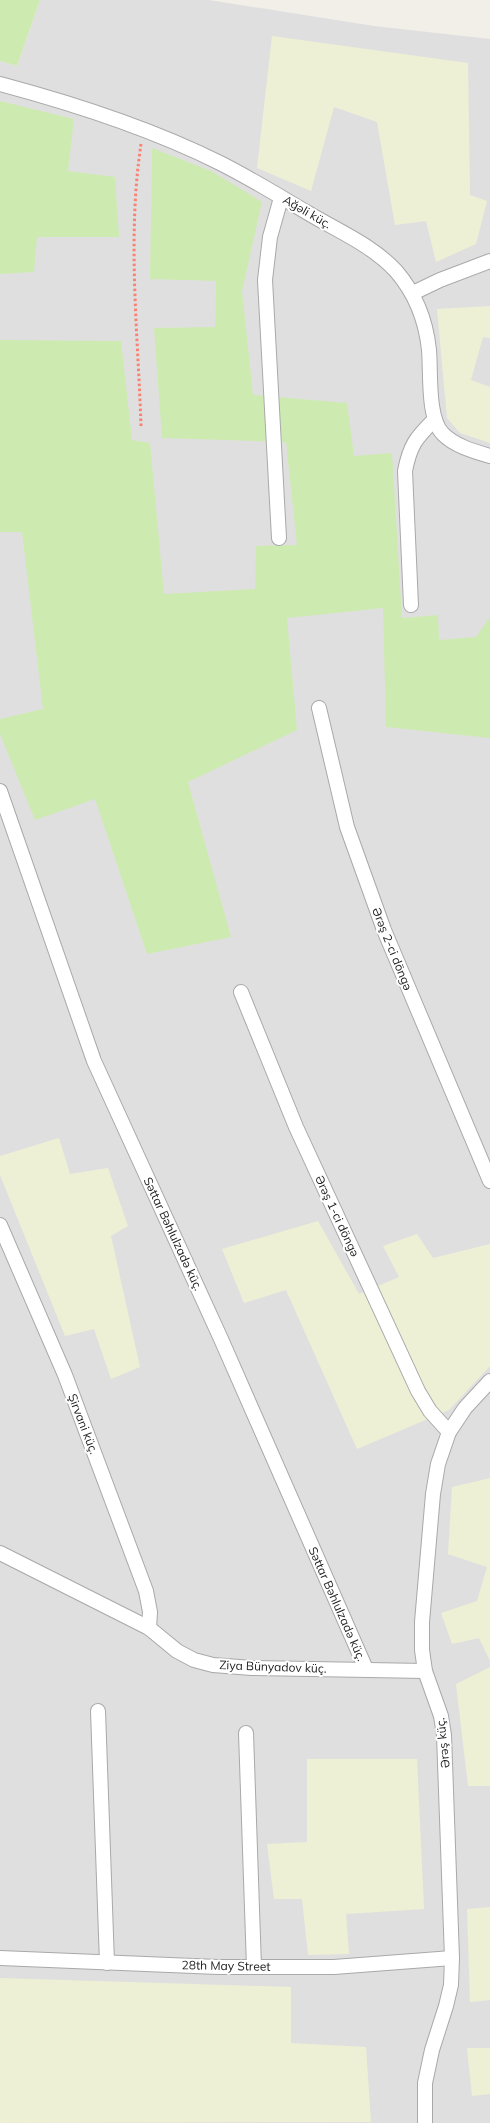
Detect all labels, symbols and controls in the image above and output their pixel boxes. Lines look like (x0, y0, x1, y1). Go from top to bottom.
street label: Ağəli küç. (280, 192, 334, 231)
street label: Ərəş 2-ci döngə (369, 905, 416, 993)
street label: Ərəş 1-ci döngə (312, 1173, 363, 1259)
street label: Səttar Bəhlulzadə küç. (141, 1175, 206, 1293)
street label: Şirvani küç. (65, 1392, 102, 1456)
street label: Səttar Bəhlulzadə küç. (306, 1544, 369, 1663)
street label: Ziya Bünyadov küç. (219, 1657, 327, 1676)
street label: Ərəş küç. (432, 1717, 453, 1769)
street label: 28th May Street (181, 1957, 271, 1974)

